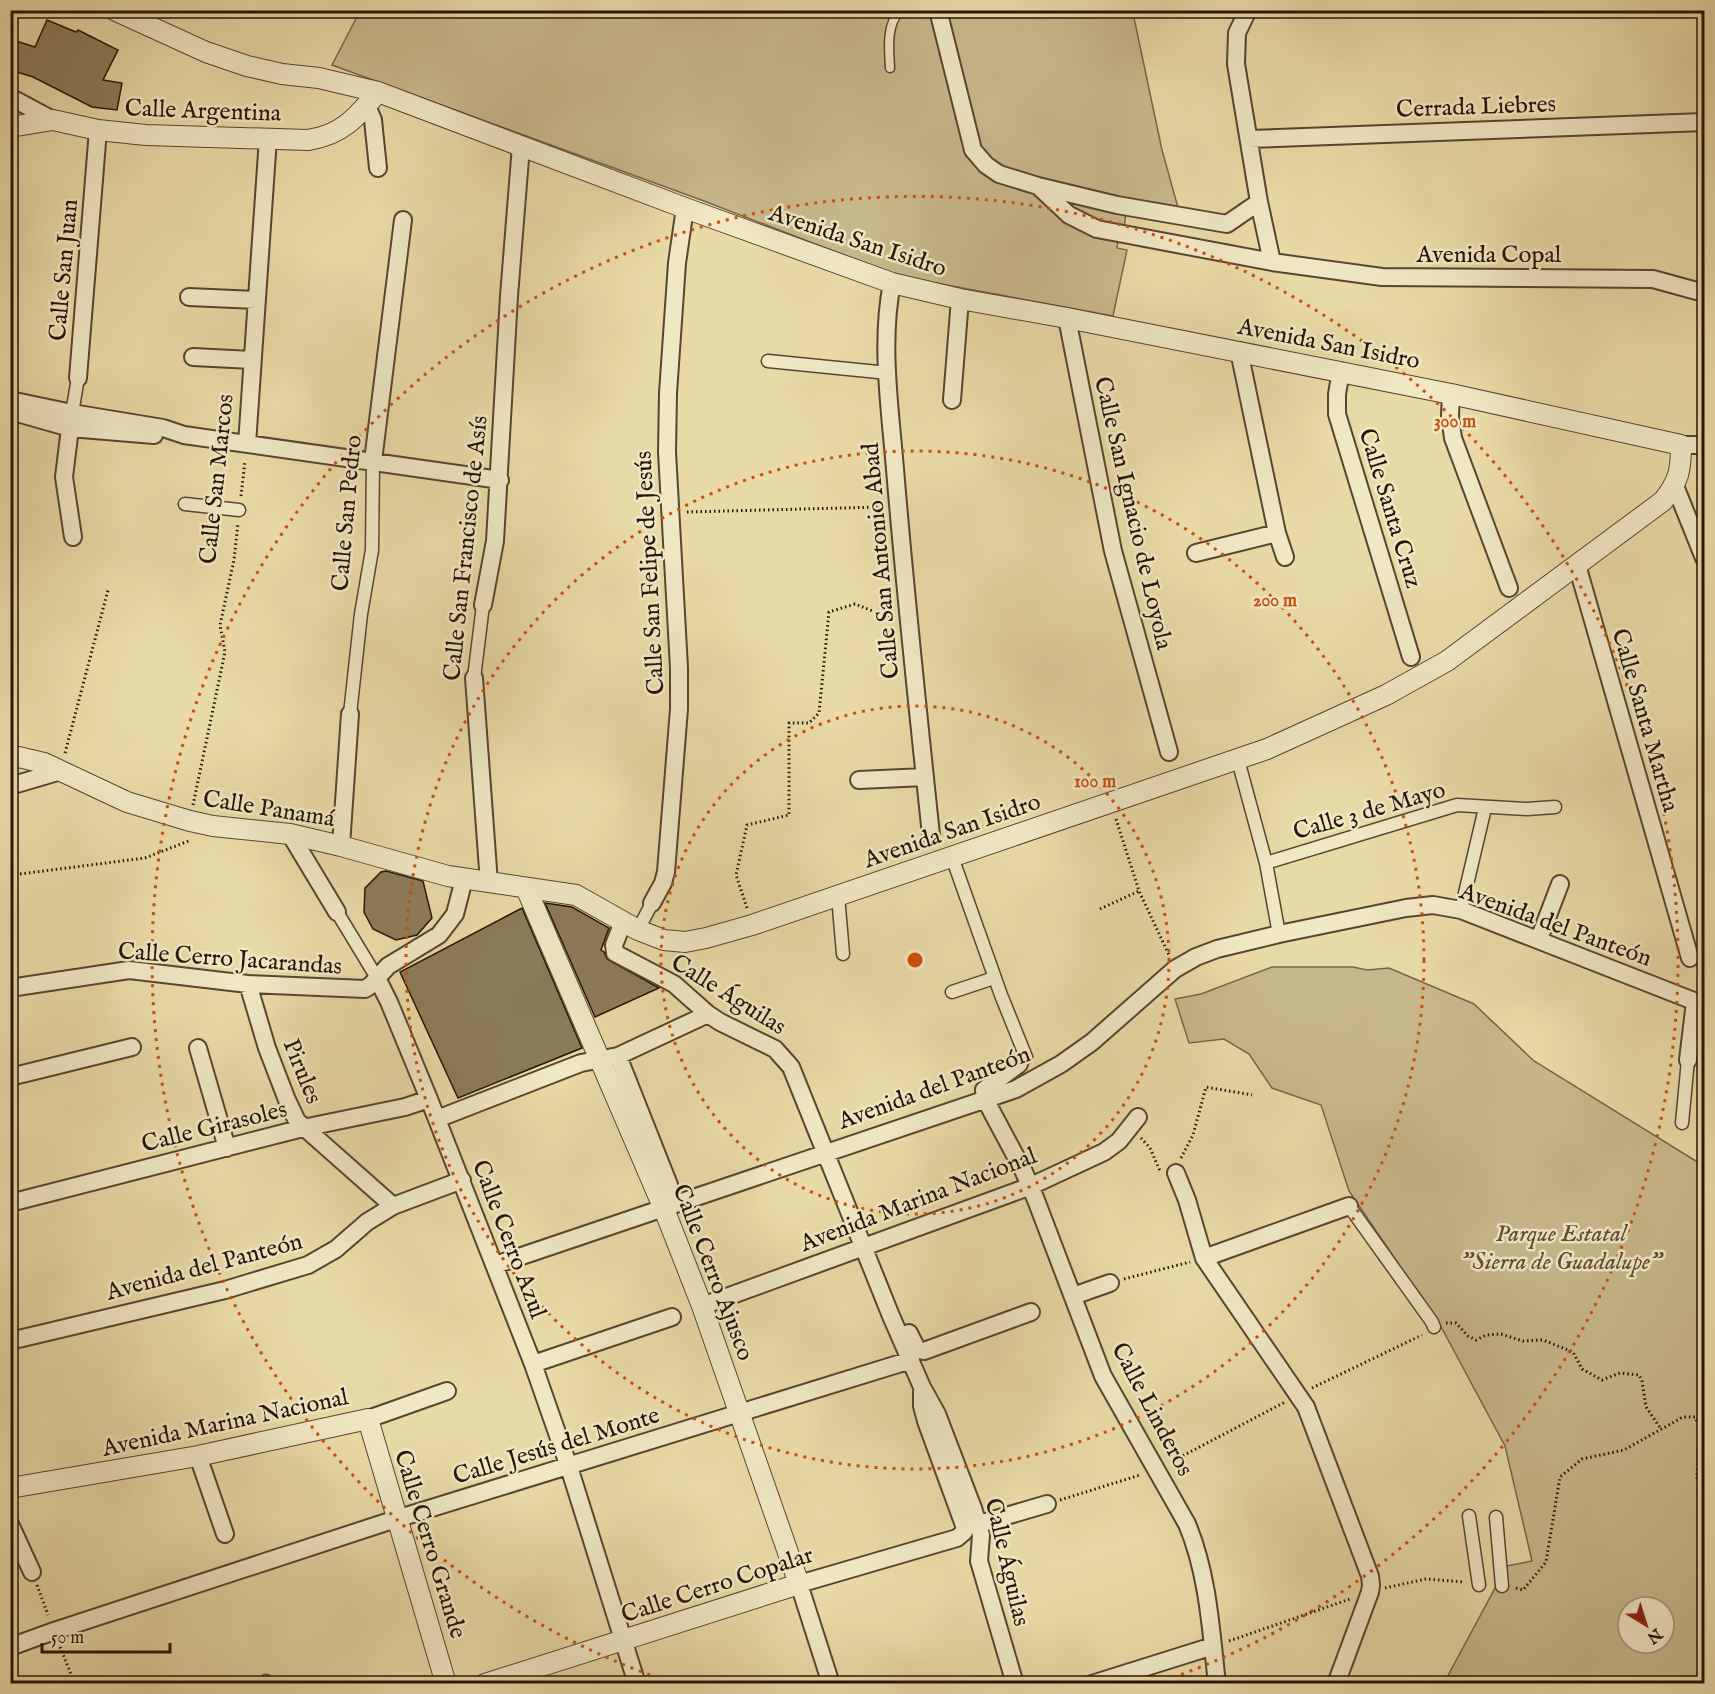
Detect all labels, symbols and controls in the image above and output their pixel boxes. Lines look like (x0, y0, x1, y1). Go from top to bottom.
street label: Cerrada Liebres (1396, 89, 1557, 126)
street label: Calle Argentina (124, 93, 282, 130)
street label: Calle San Juan (43, 198, 86, 342)
street label: Avenida San Isidro (764, 198, 950, 285)
street label: Avenida Copal (1416, 240, 1562, 271)
street label: Avenida San Isidro (1234, 311, 1423, 377)
street label: Calle San Ignacio de Loyola (1086, 374, 1179, 653)
street label: Calle San Marcos (193, 393, 242, 566)
text: 300 m (1434, 411, 1476, 434)
street label: Calle San Francisco de Asís (437, 414, 496, 682)
street label: Calle Santa Cruz (1351, 425, 1429, 592)
street label: Calle San Pedro (325, 434, 370, 593)
street label: Calle San Antonio Abad (856, 441, 907, 680)
street label: Calle San Felipe de Jesús (629, 450, 672, 696)
text: 200 m (1253, 590, 1297, 613)
street label: Calle Santa Martha (1604, 625, 1686, 816)
text: 100 m (1074, 771, 1116, 794)
street label: Calle 3 de Mayo (1290, 775, 1449, 848)
street label: Calle Panamá (201, 784, 337, 835)
street label: Avenida San Isidro (859, 787, 1045, 877)
street label: Avenida del Panteón (1454, 876, 1656, 975)
street label: Calle Cerro Jacarandas (117, 936, 343, 983)
street label: Calle Águilas (665, 948, 792, 1043)
centre of rings (905, 950, 925, 970)
street label: Pirules (275, 1034, 329, 1109)
street label: Avenida del Panteón (833, 1039, 1035, 1138)
street label: Calle Girasoles (138, 1094, 290, 1160)
street label: Avenida Marina Nacional (795, 1141, 1042, 1260)
street label: Calle Cerro Azul (464, 1156, 553, 1324)
street label: Calle Cerro Ajusco (665, 1180, 761, 1365)
park label: Parque Estatal "Sierra de Guadalupe" (1460, 1219, 1664, 1278)
street label: Avenida del Panteón (102, 1226, 306, 1309)
street label: Calle Linderos (1103, 1337, 1200, 1482)
street label: Avenida Marina Nacional (98, 1382, 352, 1465)
street label: Calle Jesús del Monte (449, 1400, 663, 1493)
street label: Calle Cerro Grande (386, 1446, 473, 1643)
street label: Calle Águilas (977, 1495, 1036, 1629)
street label: Calle Cerro Copalar (618, 1540, 818, 1631)
north arrow (1616, 1595, 1676, 1655)
scale bar (42, 1616, 170, 1654)
text: N (1642, 1622, 1666, 1647)
text: 50 m (51, 1627, 84, 1650)

